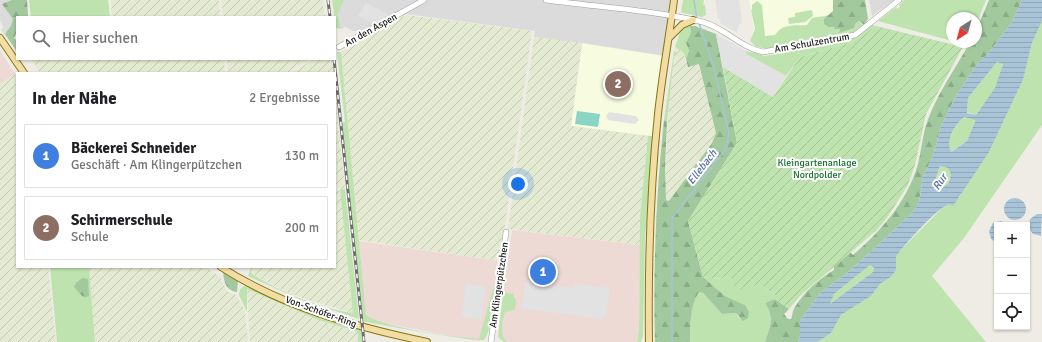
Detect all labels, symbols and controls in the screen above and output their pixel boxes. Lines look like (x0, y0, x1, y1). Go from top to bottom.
street label: An den Aspen (343, 11, 399, 49)
north arrow (946, 12, 982, 48)
search box (16, 16, 336, 60)
icon: search (30, 27, 52, 49)
text: Hier suchen (62, 29, 138, 47)
street label: Am Schulzentrum (774, 30, 850, 56)
pin: 2 (605, 69, 631, 99)
text: In der Nähe (32, 88, 117, 109)
text: 2 Ergebnisse (249, 90, 320, 106)
text: Bäckerei Schneider (71, 139, 196, 157)
water label: Ellebach (684, 146, 720, 187)
text: 1 (42, 148, 50, 164)
text: 130 m (285, 148, 319, 164)
text: Geschäft · Am Klingerpützchen (71, 157, 242, 173)
park label: Kleingartenanlage Nordpolder (778, 157, 856, 181)
water label: Rur (930, 170, 951, 192)
your location (508, 174, 528, 194)
text: Schirmerschule (71, 211, 173, 229)
text: 2 (42, 220, 50, 236)
text: 200 m (285, 220, 319, 236)
map controls (994, 222, 1030, 330)
button: + (994, 222, 1030, 258)
text: Schule (71, 229, 109, 245)
street label: Am Klingerpützchen (487, 241, 511, 329)
pin: 1 (530, 257, 556, 287)
button: − (994, 258, 1030, 294)
street label: Von-Schöfer-Ring (284, 294, 358, 330)
button: locate (994, 294, 1030, 330)

